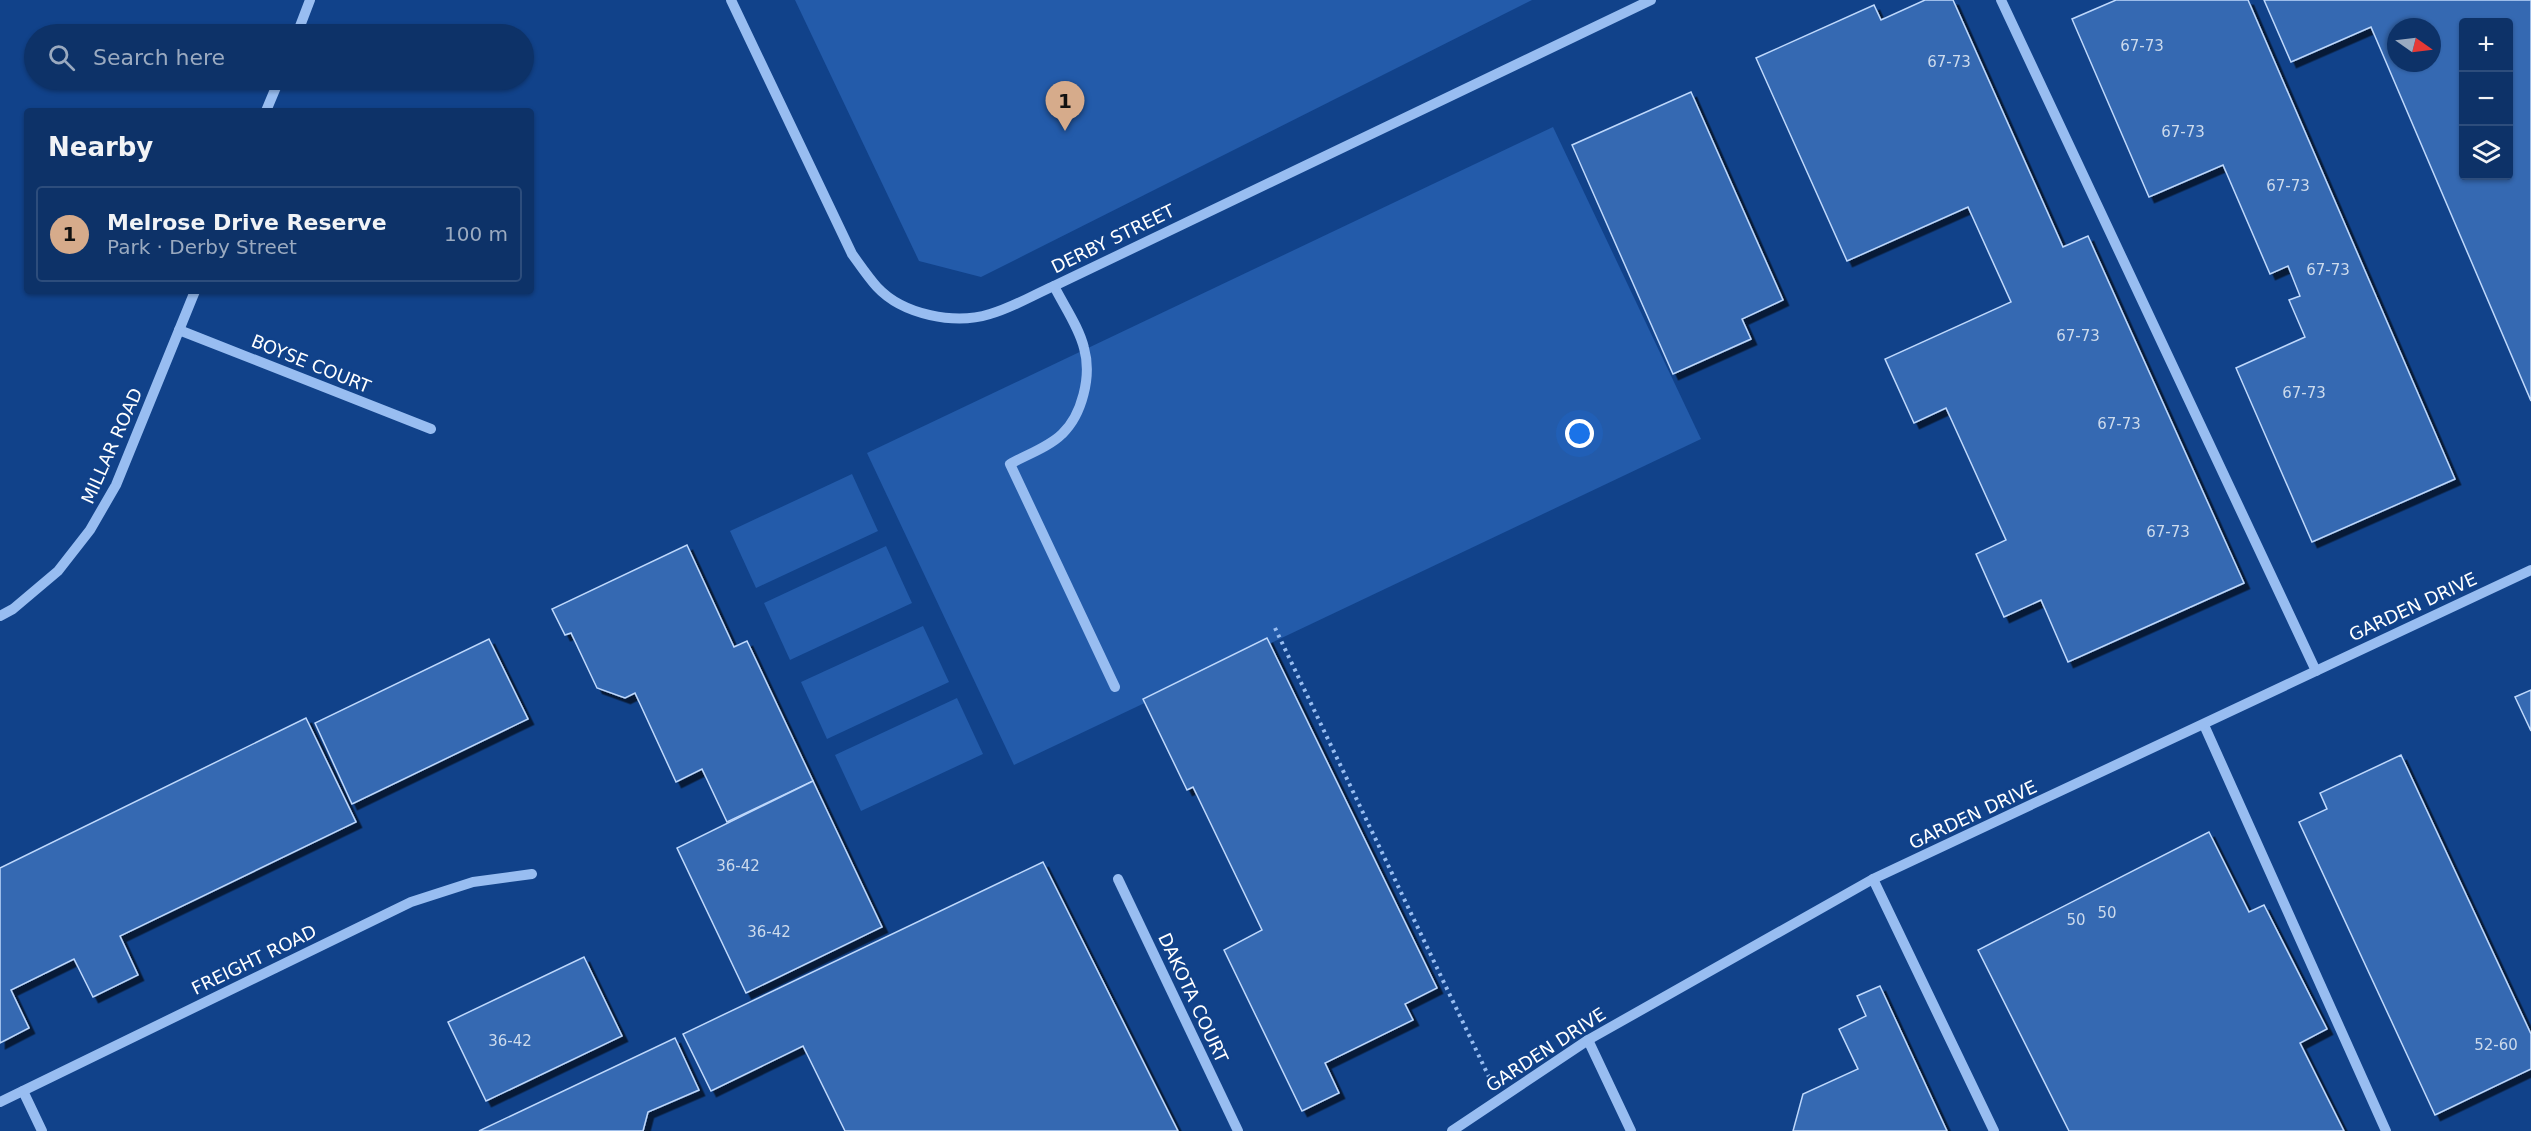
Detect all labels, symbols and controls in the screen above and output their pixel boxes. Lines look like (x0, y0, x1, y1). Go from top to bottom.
north arrow (2387, 18, 2441, 72)
map controls (2459, 18, 2513, 180)
button: + (2459, 18, 2513, 72)
search box (24, 24, 534, 90)
house number: 67-73 (2120, 37, 2164, 55)
icon: search (45, 41, 78, 74)
text: Search here (93, 45, 225, 70)
house number: 67-73 (1927, 53, 1971, 71)
button: − (2459, 72, 2513, 126)
pin: 1 (1046, 82, 1084, 131)
house number: 67-73 (2161, 123, 2205, 141)
button: layers (2459, 126, 2513, 180)
text: Nearby (48, 132, 153, 162)
house number: 67-73 (2266, 177, 2310, 195)
street label: DERBY STREET (1048, 199, 1179, 277)
text: Melrose Drive Reserve (107, 210, 387, 235)
text: 1 (63, 222, 76, 246)
text: 100 m (444, 222, 508, 246)
text: Park · Derby Street (107, 235, 297, 259)
house number: 67-73 (2306, 261, 2350, 279)
house number: 67-73 (2056, 327, 2100, 345)
street label: BOYSE COURT (248, 330, 375, 397)
house number: 67-73 (2282, 384, 2326, 402)
street label: MILLAR ROAD (77, 385, 146, 507)
house number: 67-73 (2097, 415, 2141, 433)
your location (1565, 419, 1594, 448)
house number: 67-73 (2146, 523, 2190, 541)
street label: GARDEN DRIVE (2346, 568, 2480, 645)
street label: GARDEN DRIVE (1906, 776, 2040, 853)
house number: 36-42 (716, 857, 760, 875)
house number: 50 (2097, 904, 2117, 922)
house number: 50 (2066, 911, 2086, 929)
street label: FREIGHT ROAD (188, 920, 320, 999)
house number: 36-42 (747, 923, 791, 941)
street label: DAKOTA COURT (1154, 930, 1233, 1067)
street label: GARDEN DRIVE (1482, 1003, 1610, 1096)
house number: 36-42 (488, 1032, 532, 1050)
house number: 52-60 (2474, 1036, 2518, 1054)

